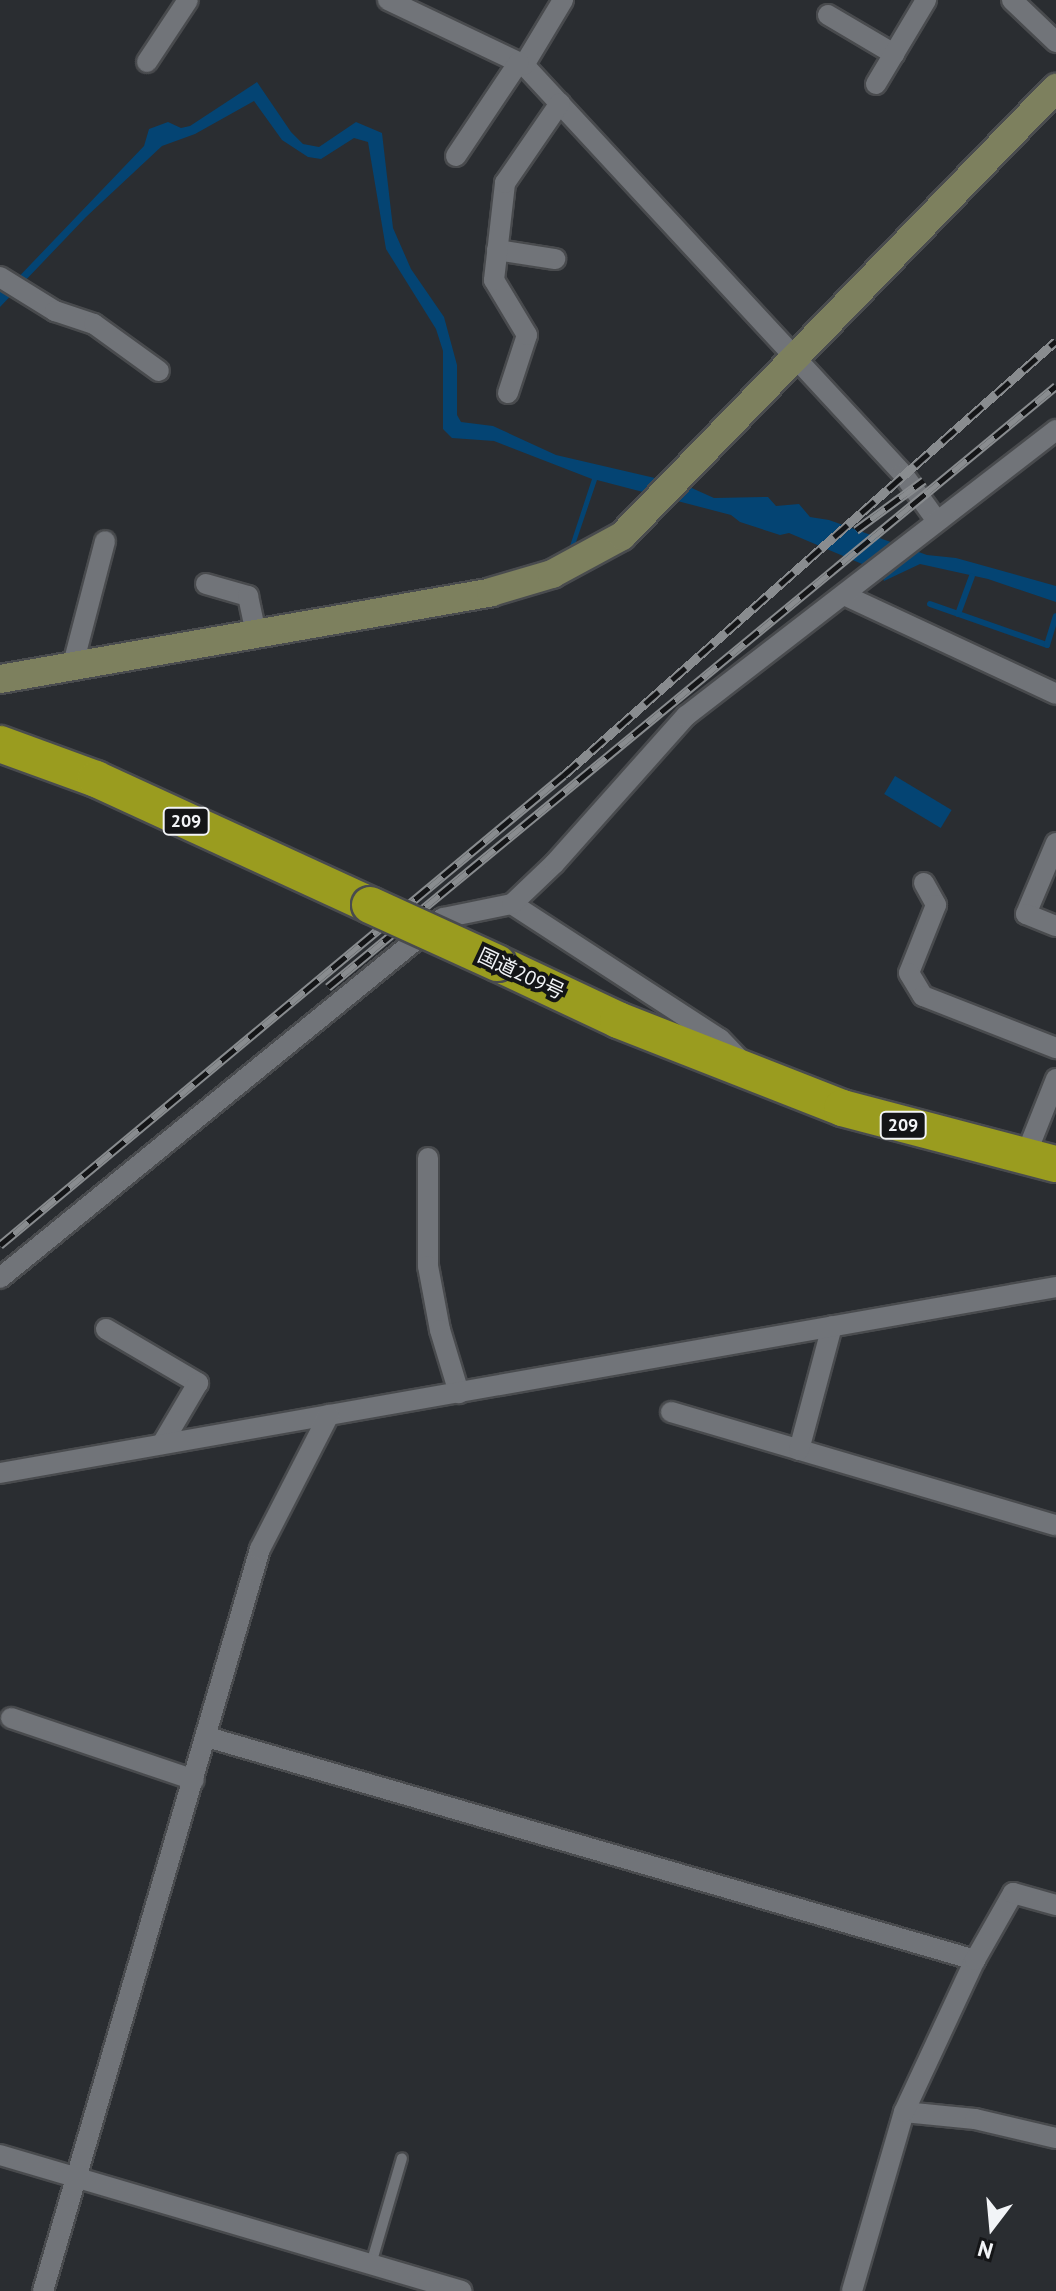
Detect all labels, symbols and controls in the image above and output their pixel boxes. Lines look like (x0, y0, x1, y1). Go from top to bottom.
road number: 209 (162, 807, 210, 835)
street label: 国道209号 (474, 944, 568, 1004)
road number: 209 (879, 1111, 927, 1139)
north arrow (952, 2187, 1032, 2267)
text: N (975, 2235, 996, 2266)

